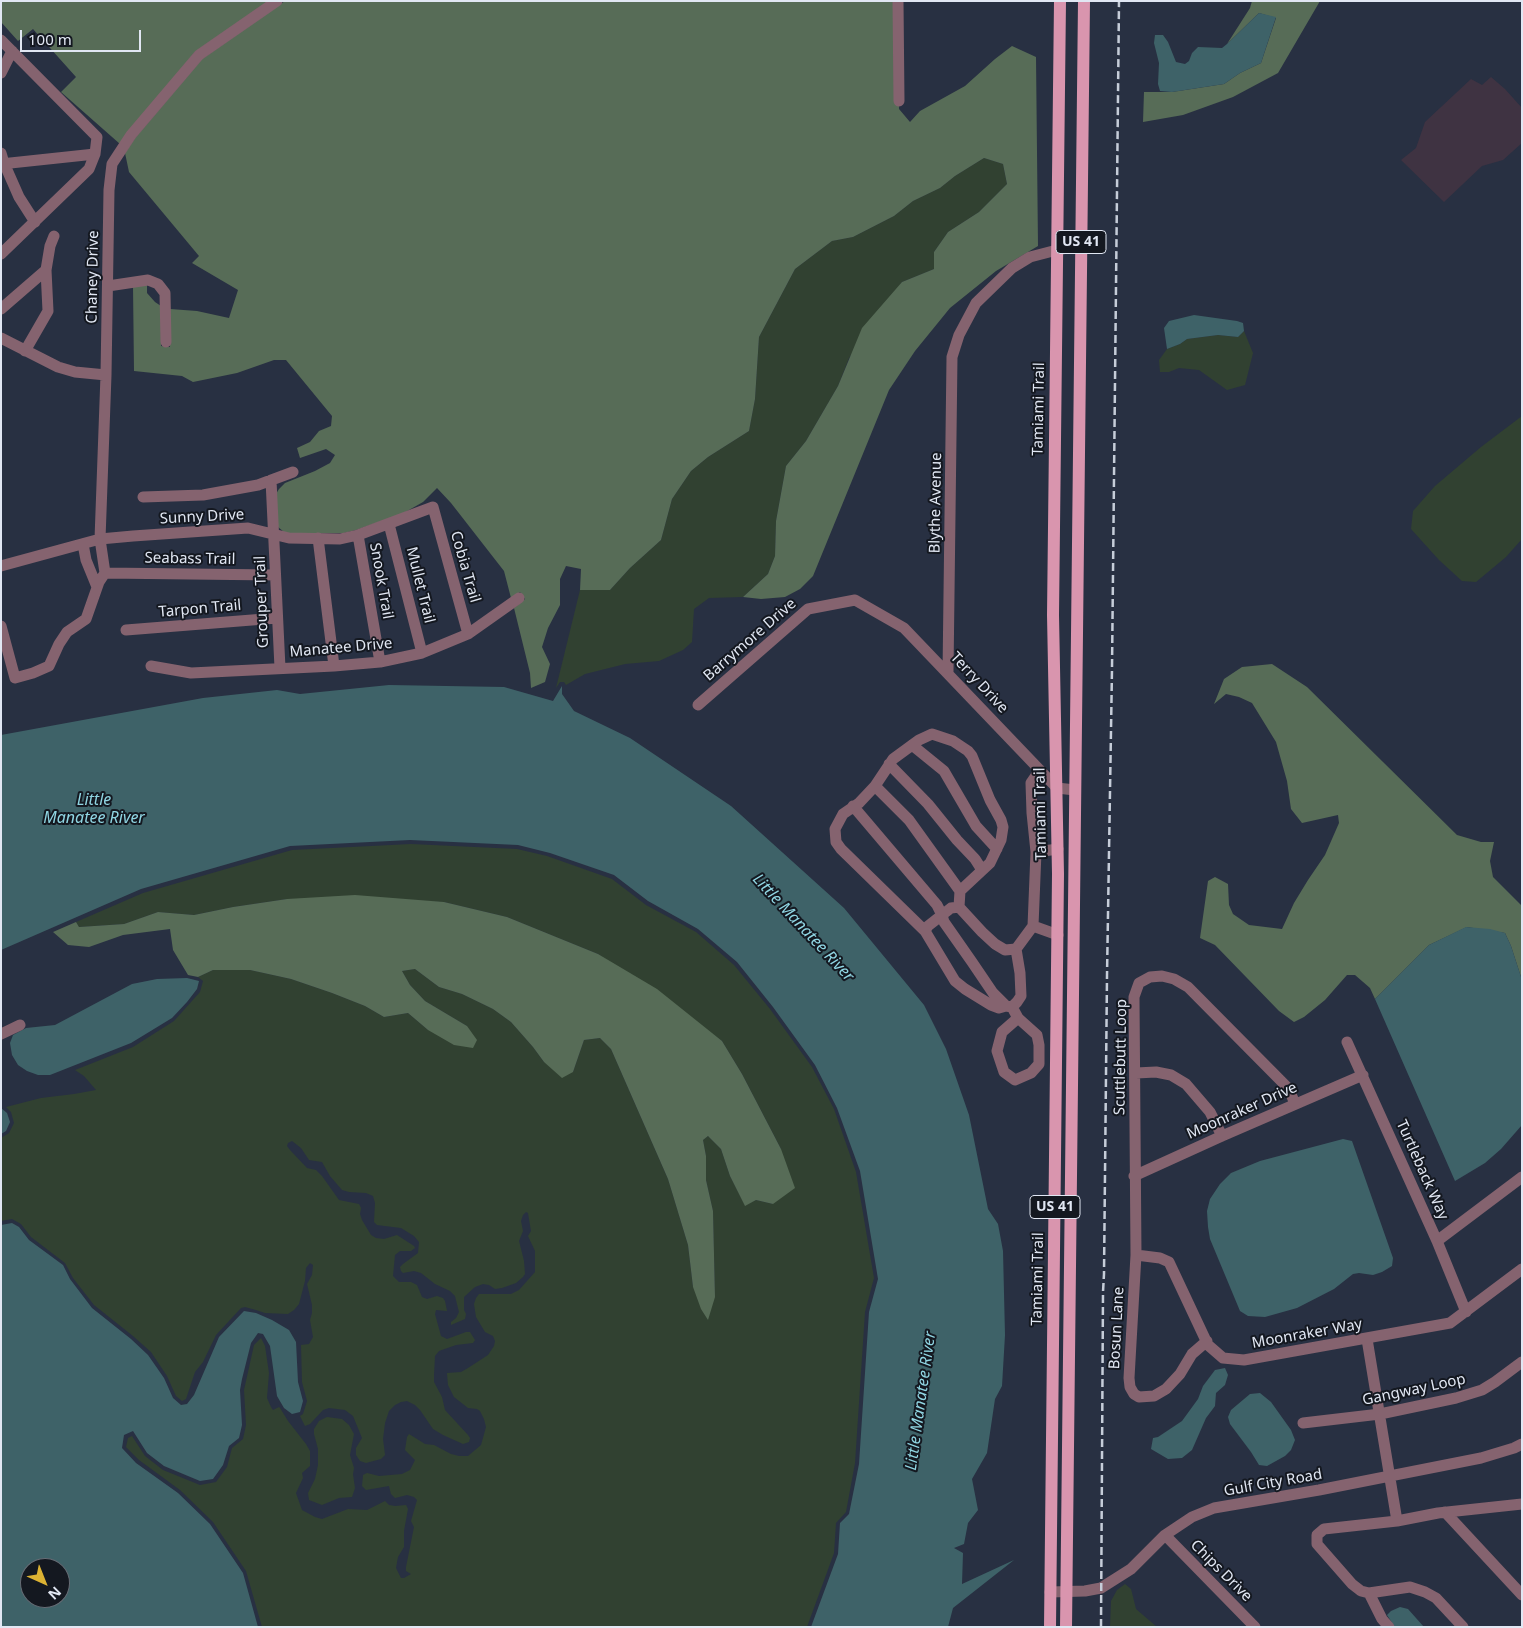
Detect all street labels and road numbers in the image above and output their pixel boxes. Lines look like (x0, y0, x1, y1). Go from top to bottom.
street label: Chaney Drive (83, 230, 103, 324)
road number: US 41 (1056, 230, 1106, 253)
street label: Tamiami Trail (1029, 362, 1049, 456)
street label: Blythe Avenue (926, 452, 946, 554)
street label: Sunny Drive (159, 506, 245, 528)
street label: Cobia Trail (446, 529, 484, 605)
street label: Snook Trail (365, 541, 397, 621)
street label: Mullet Trail (402, 545, 438, 625)
street label: Seabass Trail (145, 549, 235, 569)
street label: Grouper Trail (251, 555, 273, 649)
street label: Barrymore Drive (700, 595, 800, 685)
street label: Tarpon Trail (158, 596, 242, 622)
street label: Manatee Drive (289, 635, 393, 661)
street label: Terry Drive (946, 649, 1012, 717)
street label: Tamiami Trail (1031, 767, 1051, 861)
street label: Scuttlebutt Loop (1111, 999, 1131, 1115)
street label: Moonraker Drive (1184, 1079, 1300, 1143)
street label: Turtleback Way (1392, 1117, 1452, 1223)
road number: US 41 (1030, 1196, 1080, 1218)
street label: Tamiami Trail (1028, 1232, 1048, 1326)
street label: Bosun Lane (1106, 1286, 1128, 1370)
street label: Moonraker Way (1250, 1315, 1364, 1353)
street label: Gangway Loop (1361, 1370, 1467, 1410)
street label: Gulf City Road (1222, 1465, 1324, 1501)
street label: Chips Drive (1186, 1536, 1256, 1606)

